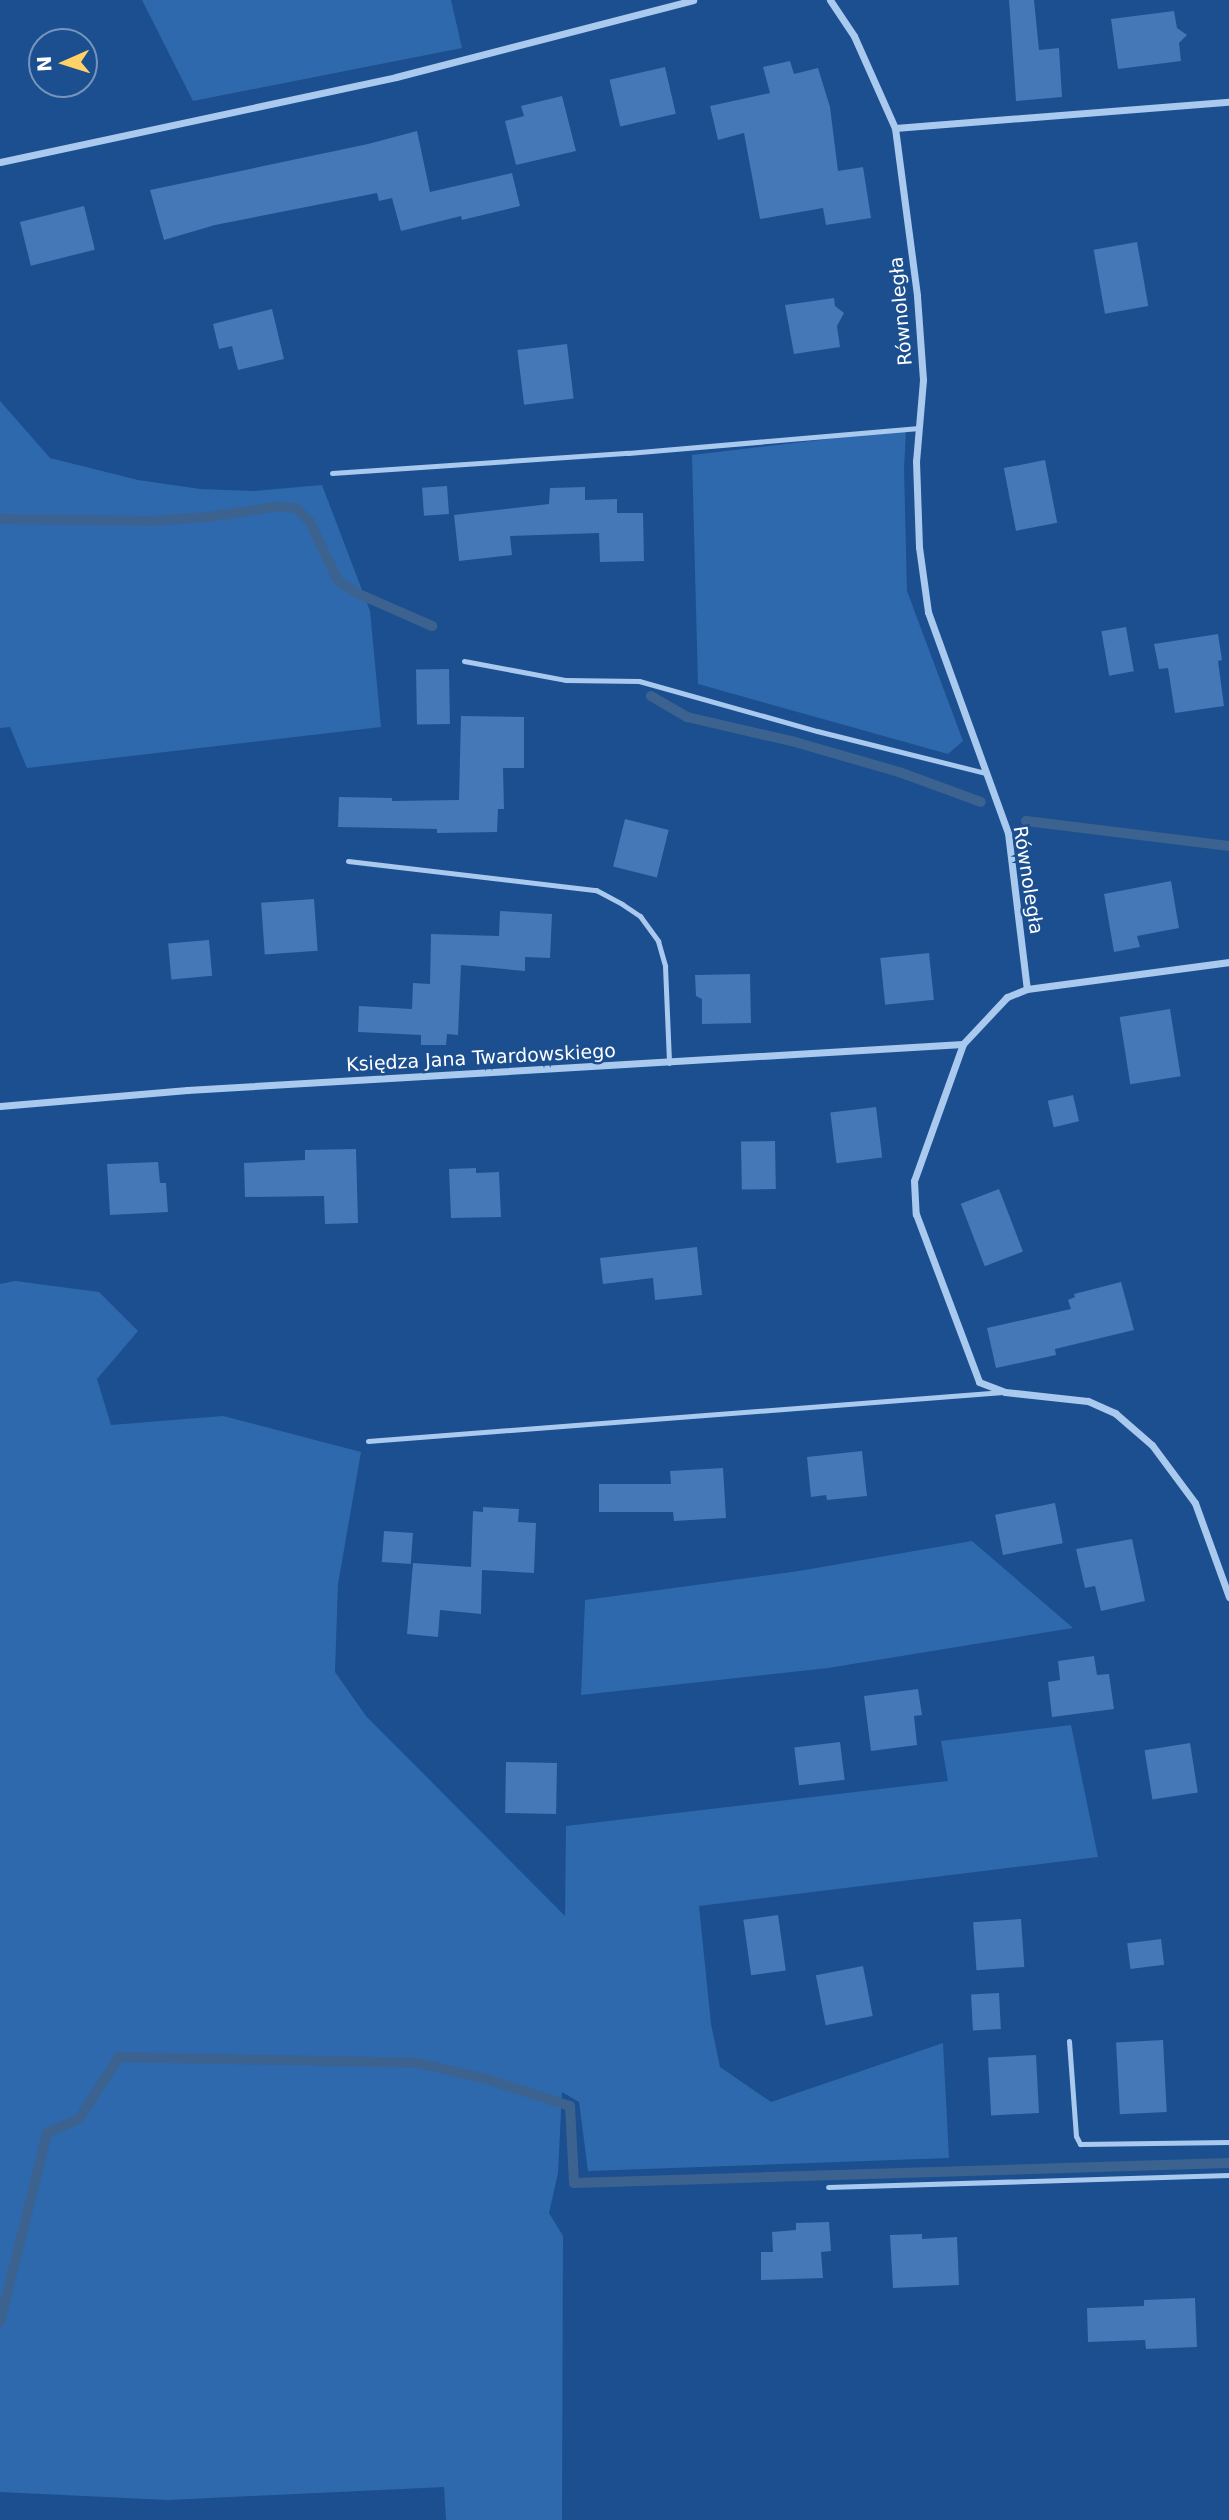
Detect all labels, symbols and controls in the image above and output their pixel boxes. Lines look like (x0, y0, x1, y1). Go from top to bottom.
north arrow (28, 28, 98, 98)
text: N (33, 55, 55, 73)
street label: Równoległa (885, 256, 917, 366)
street label: Równoległa (1008, 824, 1048, 936)
street label: Księdza Jana Twardowskiego (346, 1040, 616, 1076)

